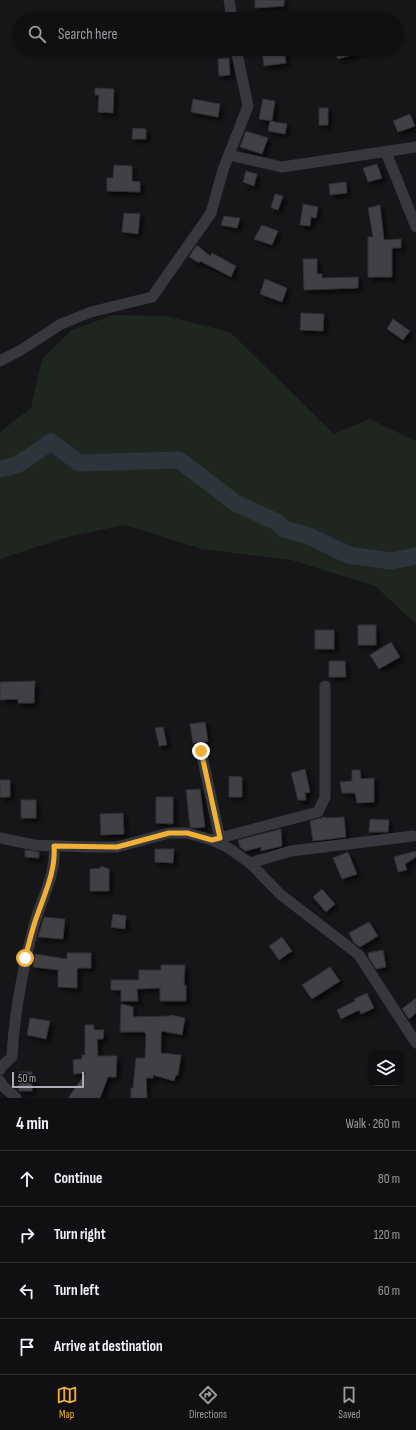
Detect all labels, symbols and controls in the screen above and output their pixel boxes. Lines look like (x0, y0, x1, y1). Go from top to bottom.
search box (12, 12, 404, 56)
icon: search (26, 23, 48, 45)
text: Search here (58, 25, 118, 44)
route end (192, 742, 210, 760)
route start (16, 949, 34, 967)
map controls (368, 1050, 404, 1086)
button: layers (368, 1050, 404, 1086)
scale bar (12, 1070, 84, 1089)
text: 50 m (18, 1072, 36, 1085)
text: 4 min (16, 1114, 49, 1134)
text: Walk · 260 m (346, 1116, 400, 1132)
icon: ahead (16, 1168, 38, 1190)
text: Continue (54, 1169, 103, 1188)
text: 80 m (378, 1171, 400, 1187)
icon: right (16, 1224, 38, 1246)
text: Turn right (54, 1225, 106, 1244)
text: 120 m (374, 1227, 400, 1243)
icon: left (16, 1280, 38, 1302)
text: Turn left (54, 1281, 99, 1300)
text: 60 m (378, 1283, 400, 1299)
icon: arrive (16, 1336, 38, 1358)
text: Arrive at destination (54, 1337, 163, 1356)
tab: Map (56, 1384, 78, 1421)
tab: Directions (189, 1384, 227, 1421)
tab: Saved (338, 1384, 360, 1421)

